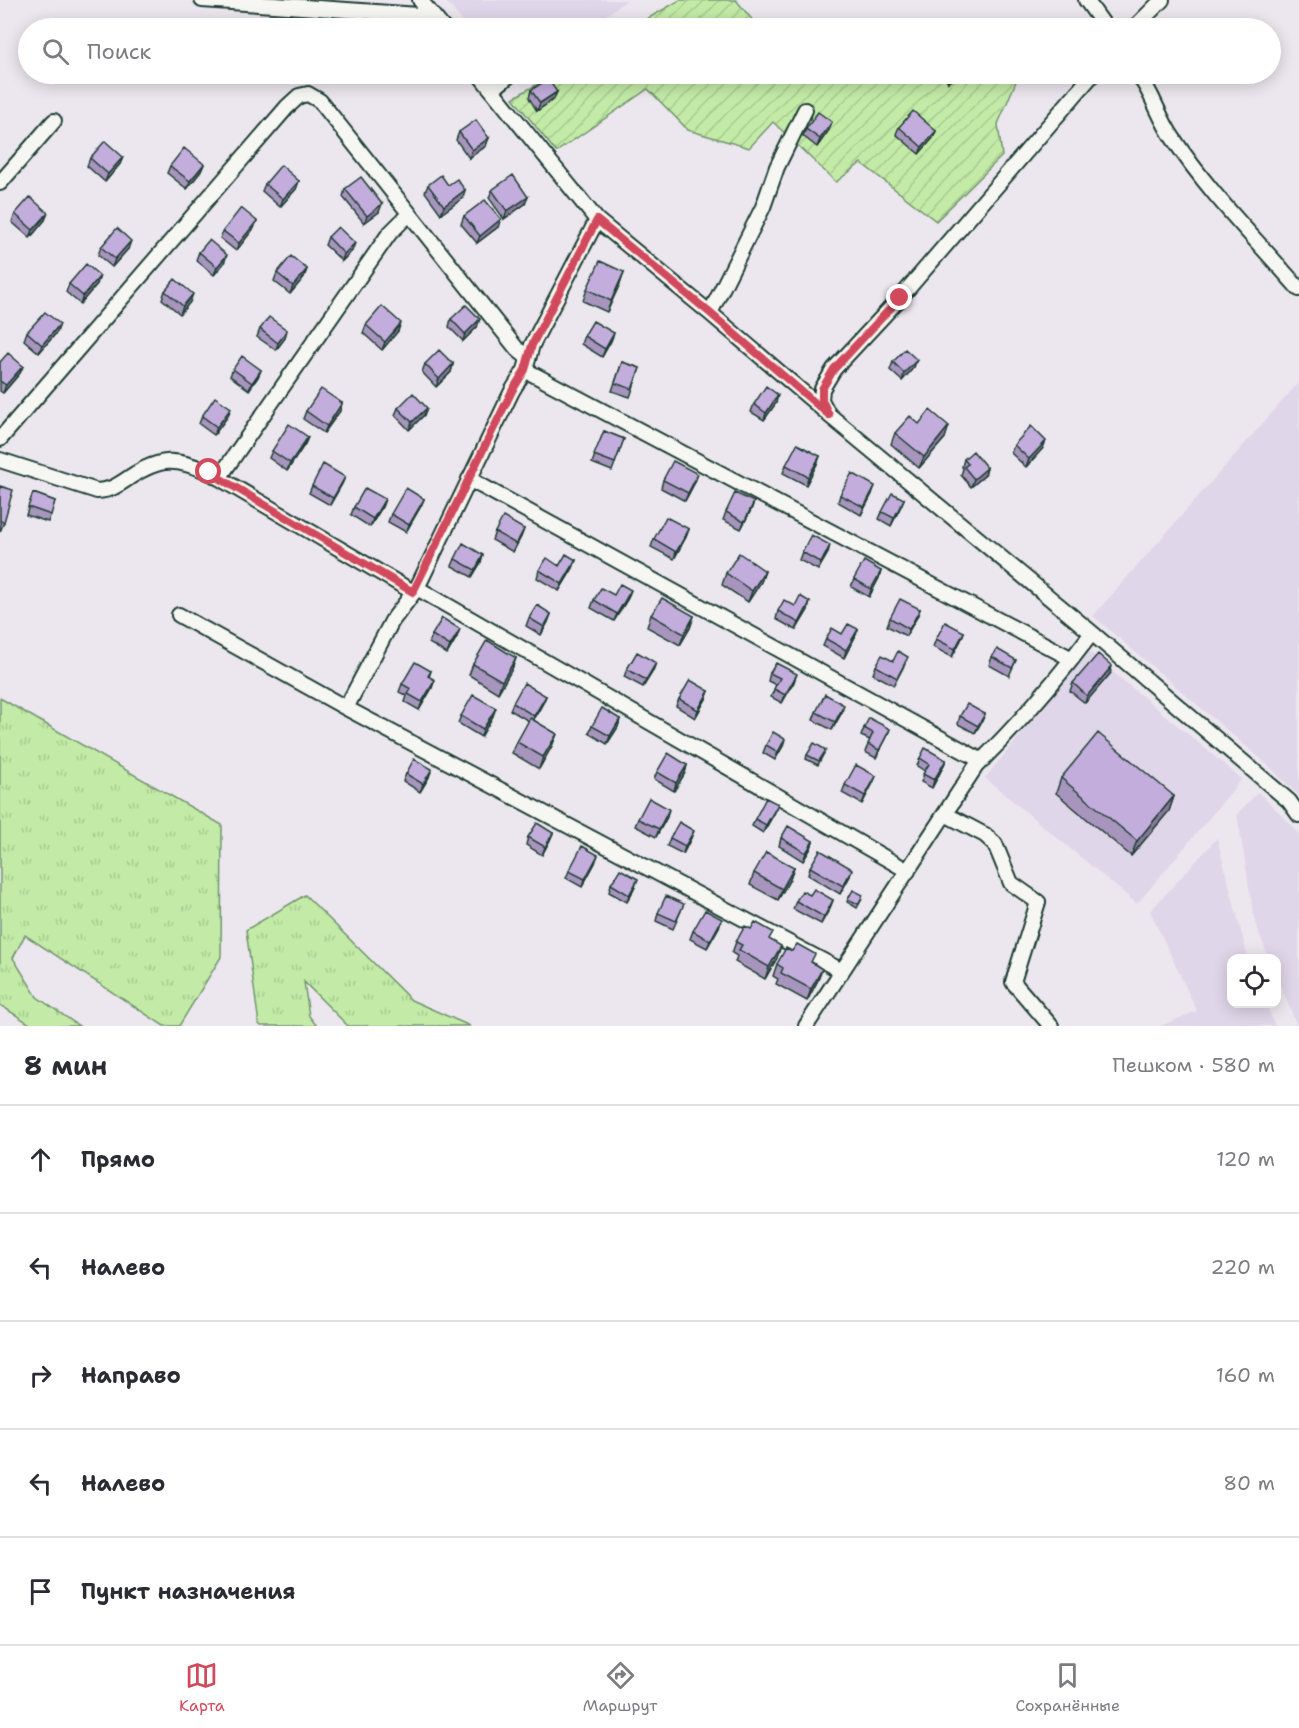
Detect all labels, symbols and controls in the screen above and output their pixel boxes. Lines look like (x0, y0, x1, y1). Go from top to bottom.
search box (18, 18, 1281, 84)
icon: search (39, 35, 72, 68)
text: Поиск (87, 37, 151, 66)
route end (886, 284, 912, 310)
route start (195, 458, 221, 484)
map controls (1227, 954, 1281, 1008)
button: locate (1227, 954, 1281, 1008)
text: 8 мин (24, 1048, 107, 1083)
text: Пешком · 580 m (1112, 1052, 1275, 1078)
icon: ahead (24, 1143, 57, 1176)
text: Прямо (81, 1145, 155, 1174)
text: 120 m (1216, 1146, 1275, 1172)
icon: left (24, 1251, 57, 1284)
text: Налево (81, 1253, 165, 1282)
text: 220 m (1211, 1254, 1275, 1280)
icon: right (24, 1359, 57, 1392)
text: Направо (81, 1361, 181, 1390)
text: 160 m (1216, 1362, 1275, 1388)
icon: left (24, 1467, 57, 1500)
text: Налево (81, 1469, 165, 1498)
text: 80 m (1223, 1470, 1275, 1496)
icon: arrive (24, 1575, 57, 1608)
text: Пункт назначения (81, 1577, 295, 1606)
tab: Карта (179, 1659, 225, 1716)
tab: Маршрут (583, 1659, 657, 1716)
tab: Сохранённые (1015, 1659, 1120, 1716)

